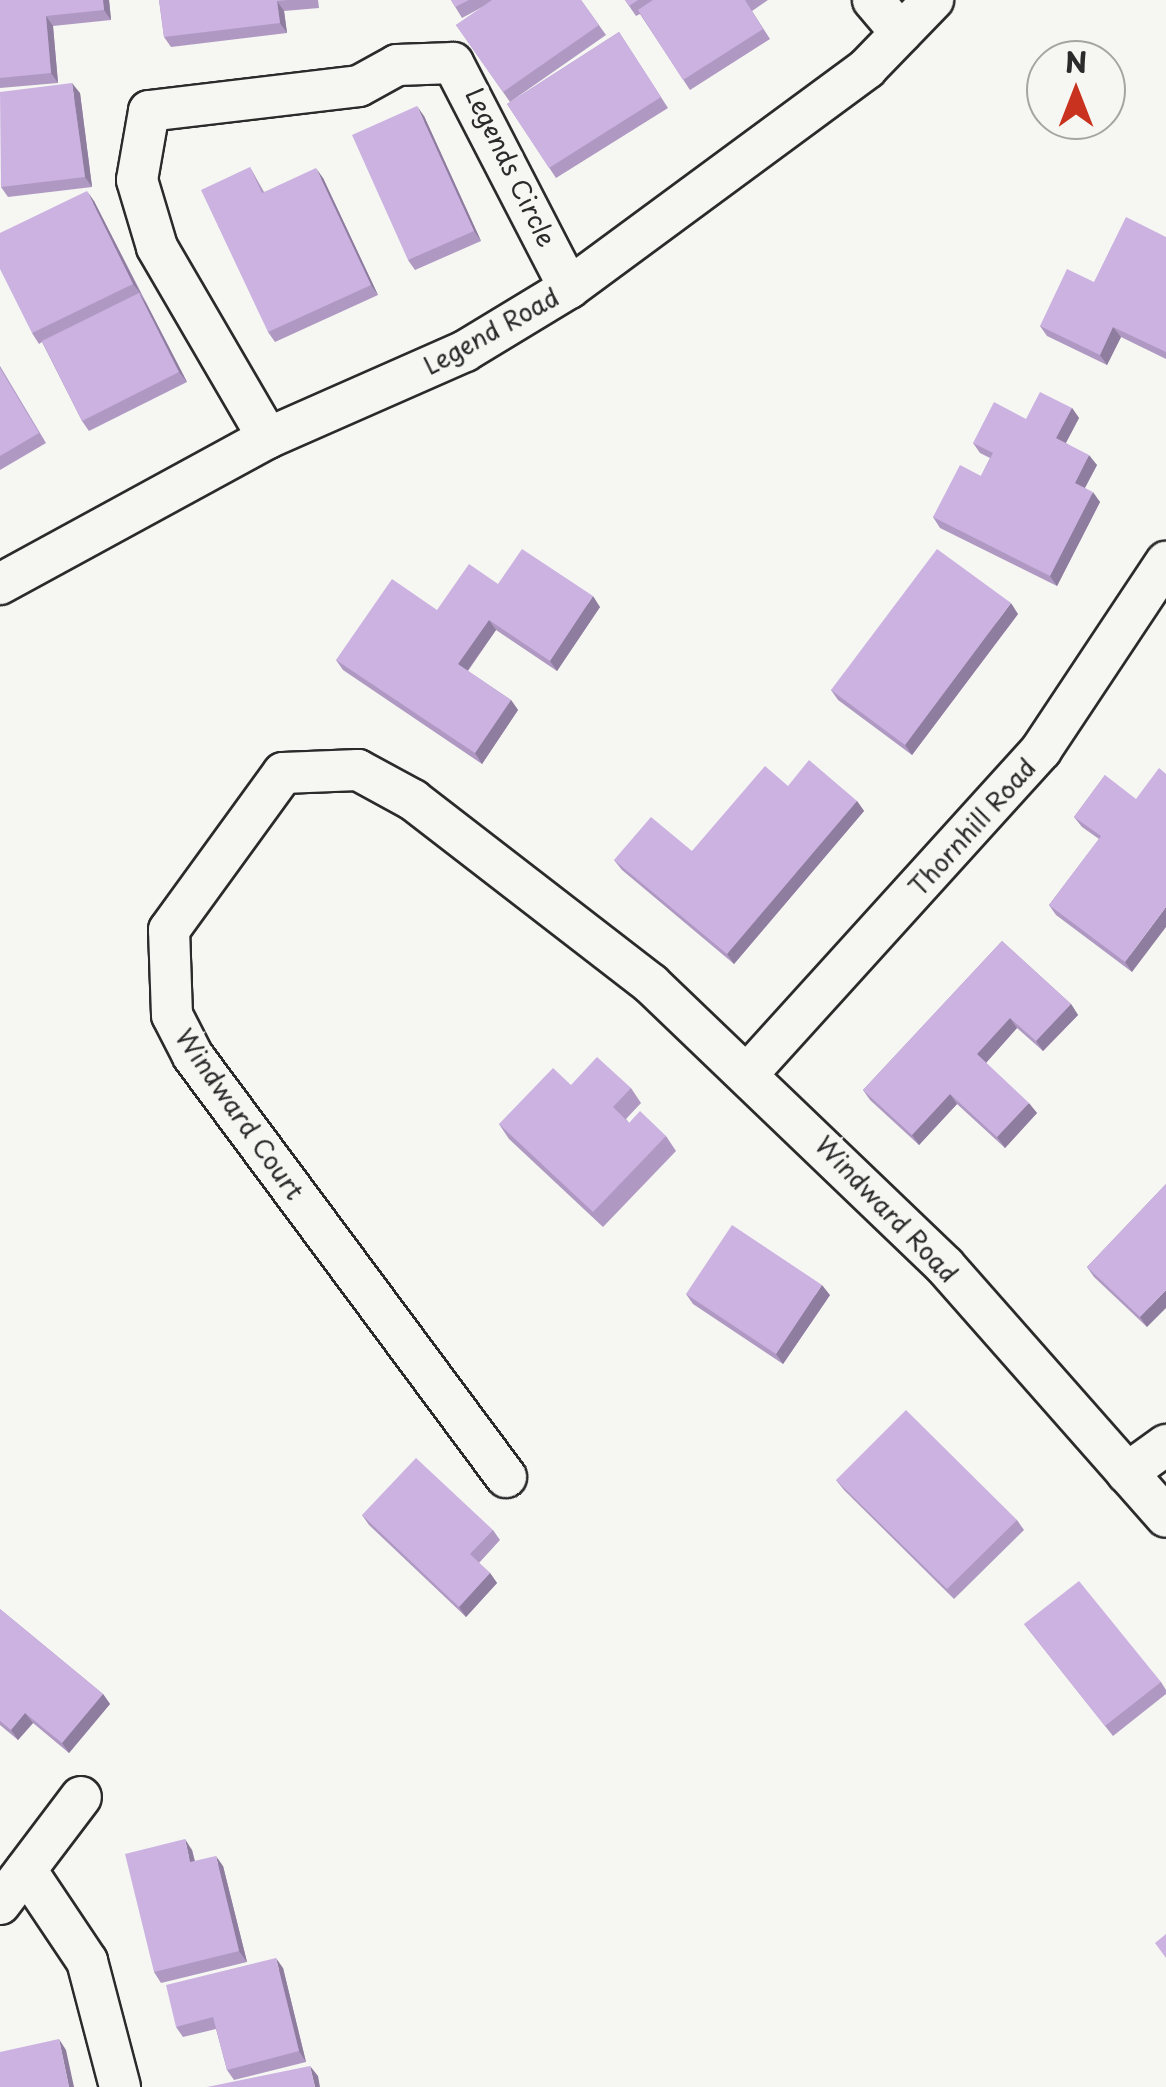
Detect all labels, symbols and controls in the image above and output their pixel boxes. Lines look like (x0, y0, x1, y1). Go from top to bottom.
north arrow (1026, 40, 1126, 140)
text: N (1065, 40, 1087, 83)
street label: Legends Circle (460, 83, 562, 251)
street label: Legend Road (418, 281, 564, 381)
street label: Thornhill Road (902, 752, 1042, 902)
street label: Windward Court (170, 1023, 310, 1205)
street label: Windward Road (809, 1129, 965, 1289)

